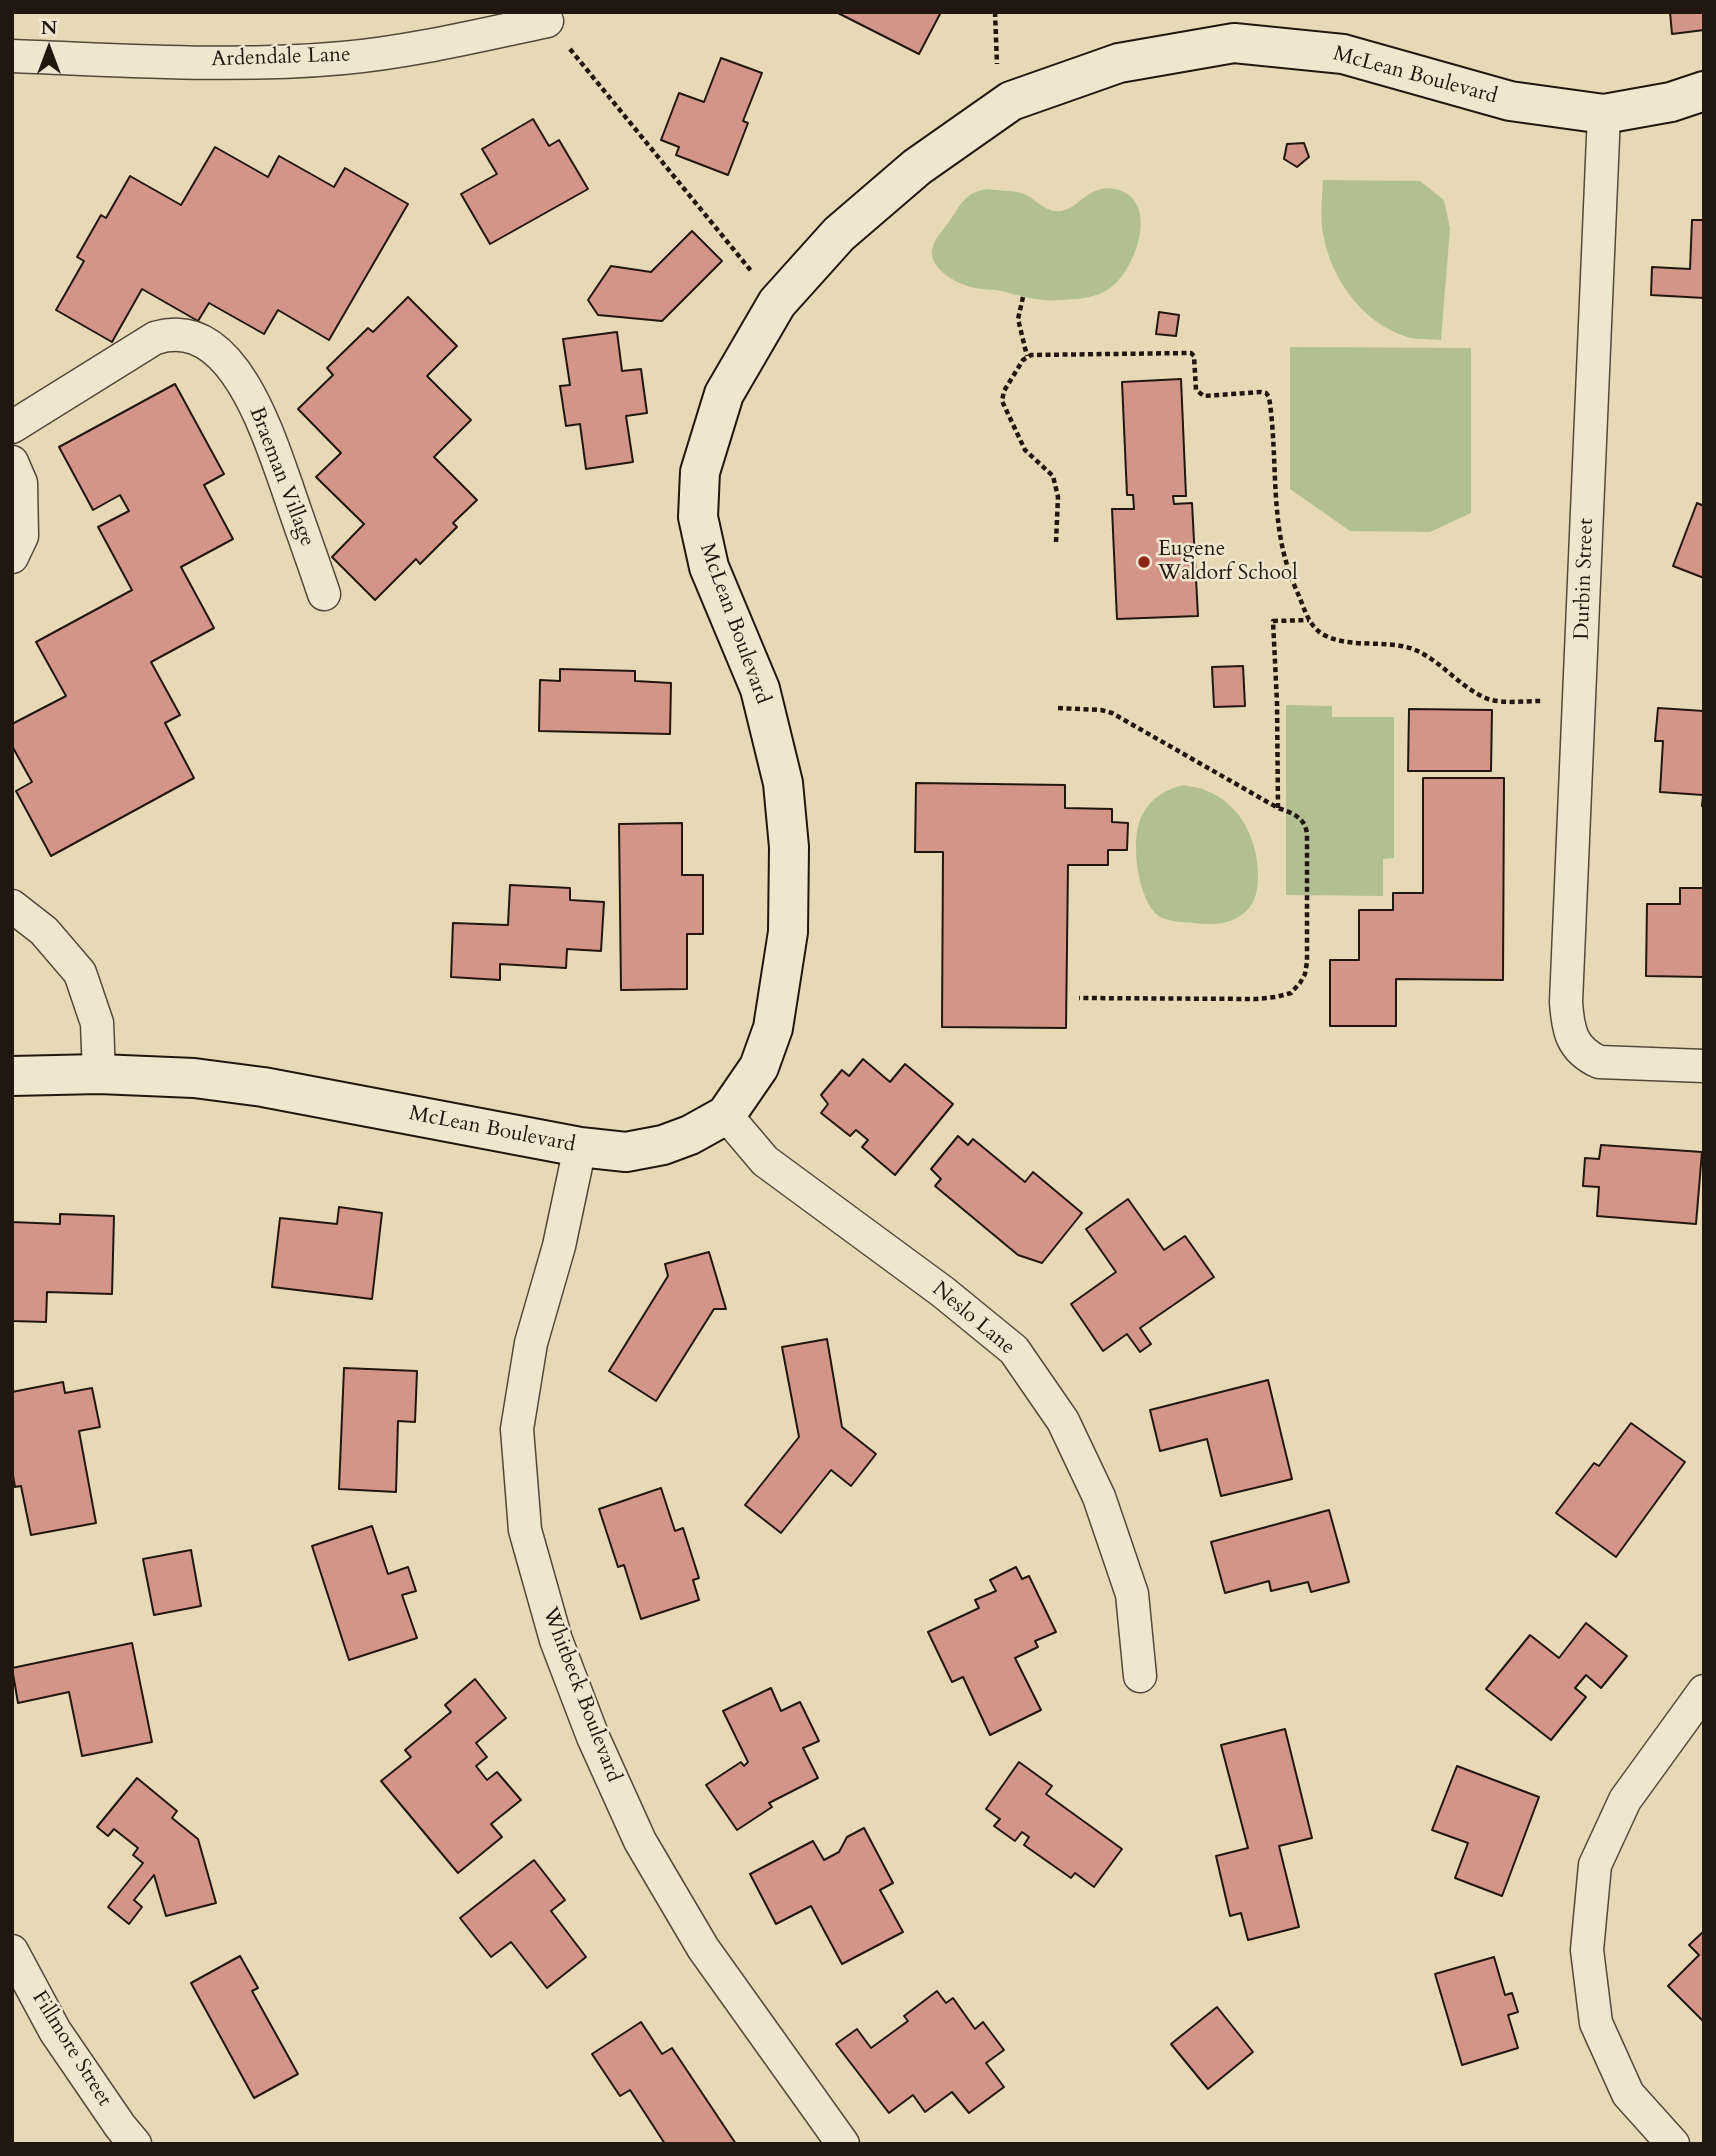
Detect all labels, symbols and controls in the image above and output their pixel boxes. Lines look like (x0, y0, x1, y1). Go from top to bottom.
north arrow (14, 14, 84, 84)
text: N (41, 15, 57, 41)
street label: McLean Boulevard (1330, 42, 1500, 110)
street label: Ardendale Lane (211, 43, 351, 73)
street label: Braeman Village (243, 404, 319, 550)
street label: Durbin Street (1570, 518, 1600, 640)
place label: Eugene Waldorf School (1158, 537, 1298, 587)
street label: McLean Boulevard (693, 540, 775, 708)
marker: Eugene Waldorf School (1136, 554, 1152, 570)
street label: McLean Boulevard (407, 1102, 577, 1158)
street label: Neslo Lane (927, 1277, 1019, 1361)
street label: Whitbeck Boulevard (536, 1604, 626, 1786)
street label: Fillmore Street (26, 1987, 116, 2111)

